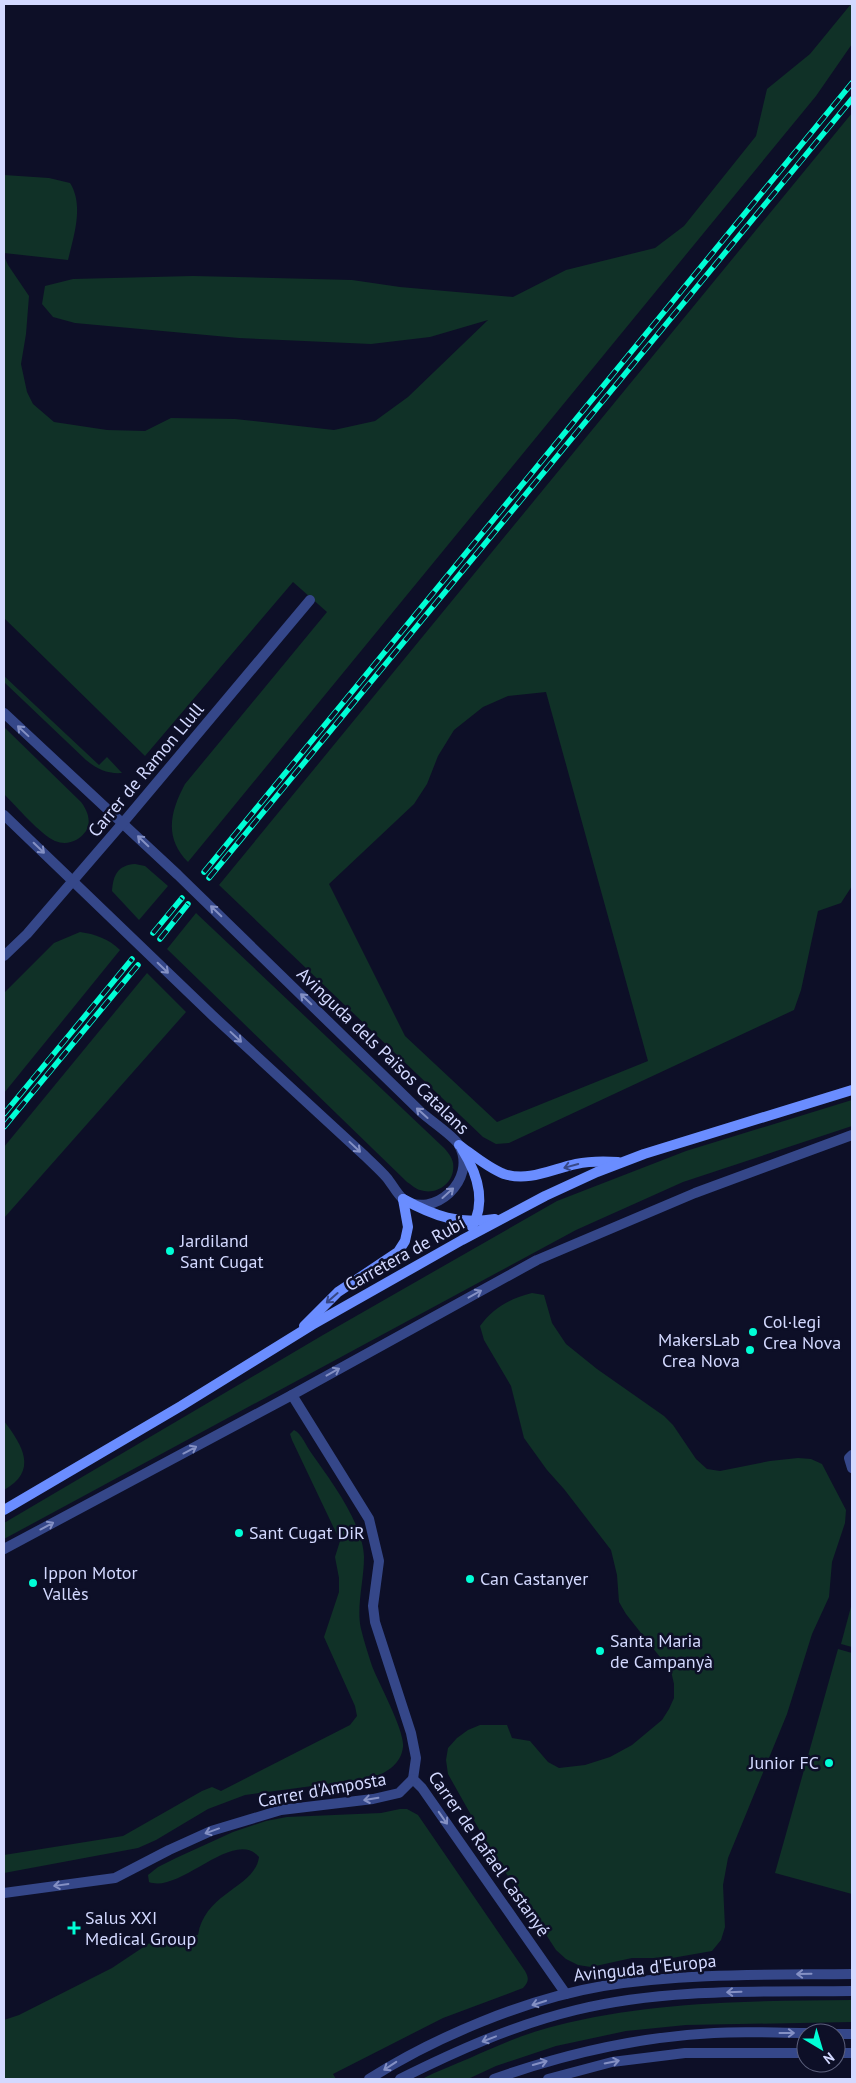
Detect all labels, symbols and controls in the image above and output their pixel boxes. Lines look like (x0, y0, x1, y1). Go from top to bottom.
street label: Carrer de Ramon Llull (83, 697, 209, 841)
one-way arrow (17, 725, 30, 737)
one-way arrow (136, 835, 149, 847)
one-way arrow (33, 842, 45, 854)
one-way arrow (209, 905, 222, 917)
one-way arrow (157, 962, 169, 974)
street label: Avinguda dels Països Catalans (292, 962, 474, 1139)
one-way arrow (300, 993, 312, 1005)
one-way arrow (229, 1031, 242, 1043)
one-way arrow (416, 1107, 429, 1119)
one-way arrow (349, 1141, 362, 1153)
one-way arrow (563, 1162, 579, 1171)
one-way arrow (442, 1188, 455, 1199)
street label: Carretera de Rubí (341, 1211, 469, 1296)
place label: Jardiland Sant Cugat (179, 1229, 264, 1273)
marker: Jardiland Sant Cugat (164, 1245, 176, 1257)
one-way arrow (468, 1288, 482, 1298)
one-way arrow (325, 1292, 338, 1303)
place label: Col·legi Crea Nova (763, 1310, 841, 1354)
marker: Col·legi Crea Nova (747, 1326, 759, 1338)
place label: MakersLab Crea Nova (658, 1328, 740, 1372)
marker: MakersLab Crea Nova (744, 1344, 756, 1356)
one-way arrow (325, 1367, 340, 1377)
one-way arrow (182, 1445, 197, 1454)
one-way arrow (39, 1521, 54, 1531)
place label: Sant Cugat DiR (249, 1521, 365, 1544)
marker: Sant Cugat DiR (233, 1527, 245, 1539)
place label: Ippon Motor Vallès (42, 1561, 138, 1605)
place label: Can Castanyer (480, 1567, 588, 1590)
marker: Can Castanyer (464, 1573, 476, 1585)
marker: Ippon Motor Vallès (27, 1577, 39, 1589)
place label: Santa Maria de Campanyà (610, 1629, 713, 1673)
marker: Santa Maria de Campanyà (594, 1645, 606, 1657)
place label: Junior FC (748, 1751, 819, 1774)
marker: Junior FC (823, 1757, 835, 1769)
street label: Carrer de Rafael Castanyé (424, 1766, 555, 1941)
street label: Carrer d'Amposta (256, 1767, 388, 1812)
one-way arrow (363, 1795, 379, 1805)
one-way arrow (438, 1811, 448, 1825)
one-way arrow (205, 1827, 221, 1836)
one-way arrow (54, 1880, 70, 1890)
place label: Salus XXI Medical Group (85, 1906, 196, 1950)
marker: Salus XXI Medical Group (67, 1921, 81, 1935)
street label: Avinguda d'Europa (572, 1949, 717, 1986)
one-way arrow (796, 1969, 812, 1979)
one-way arrow (726, 1987, 742, 1997)
one-way arrow (531, 1998, 547, 2008)
north arrow (796, 2023, 846, 2073)
one-way arrow (778, 2028, 795, 2038)
one-way arrow (482, 2035, 497, 2044)
text: N (820, 2048, 838, 2068)
one-way arrow (604, 2057, 620, 2067)
one-way arrow (532, 2058, 548, 2068)
one-way arrow (383, 2062, 397, 2072)

